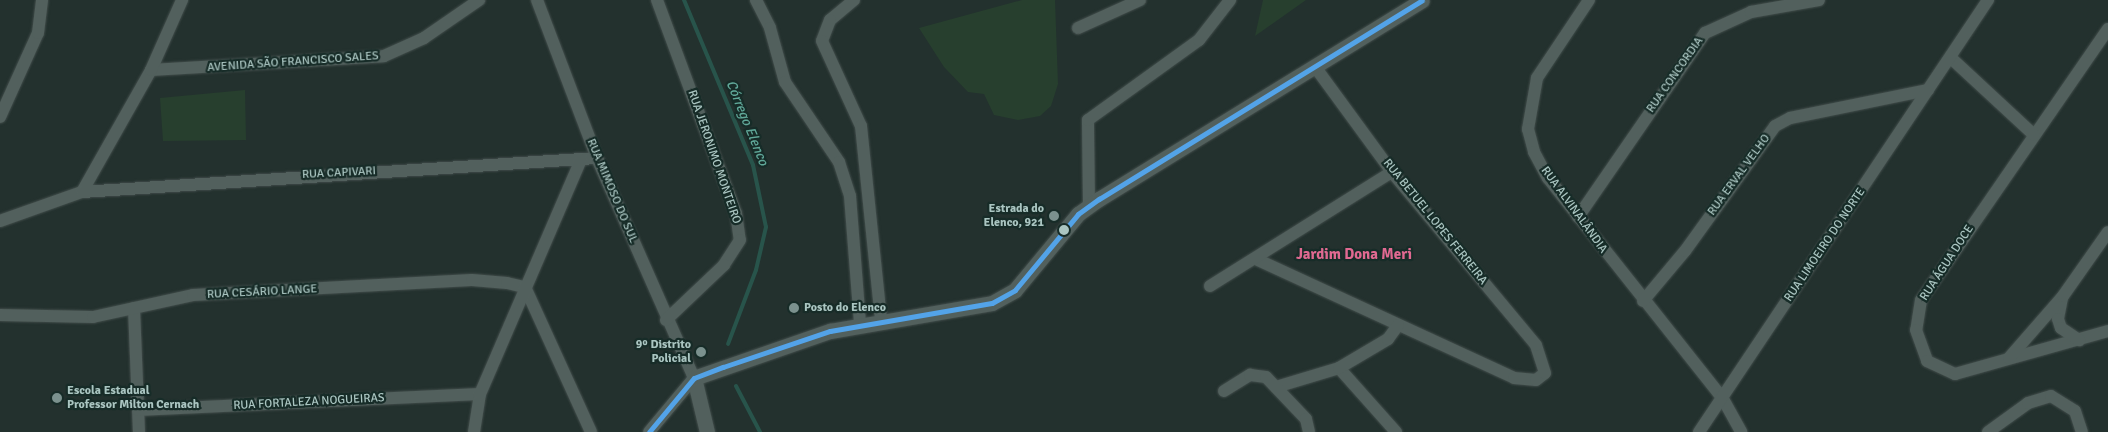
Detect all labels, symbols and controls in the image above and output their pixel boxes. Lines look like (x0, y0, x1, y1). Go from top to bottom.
street label: RUA CONCORDIA (1644, 34, 1706, 116)
street label: AVENIDA SÃO FRANCISCO SALES (207, 49, 379, 75)
water label: Córrego Elenco (722, 78, 772, 168)
street label: RUA JERONIMO MONTEIRO (684, 88, 744, 226)
street label: RUA ERVAL VELHO (1705, 132, 1773, 218)
street label: RUA MIMOSO DO SUL (584, 137, 640, 245)
street label: RUA BETUEL LOPES FERREIRA (1380, 156, 1490, 288)
street label: RUA CAPIVARI (302, 164, 376, 182)
street label: RUA ALVINALÂNDIA (1538, 164, 1610, 256)
street label: RUA LIMOEIRO DO NORTE (1782, 185, 1868, 305)
place label: Estrada do Elenco, 921 (984, 202, 1044, 230)
marker: Estrada do Elenco, 921 (1048, 210, 1060, 222)
street label: RUA ÁGUA DOCE (1917, 223, 1977, 303)
unlabelled marker (1059, 225, 1069, 235)
district label: Jardim Dona Meri (1296, 246, 1412, 264)
street label: RUA CESÁRIO LANGE (207, 282, 317, 302)
place label: Posto do Elenco (804, 301, 886, 315)
marker: Posto do Elenco (788, 302, 800, 314)
place label: 9º Distrito Policial (636, 338, 691, 366)
marker: 9º Distrito Policial (695, 346, 707, 358)
place label: Escola Estadual Professor Milton Cernach (67, 384, 199, 412)
street label: RUA FORTALEZA NOGUEIRAS (233, 391, 385, 413)
marker: Escola Estadual Professor Milton Cernach (51, 392, 63, 404)

